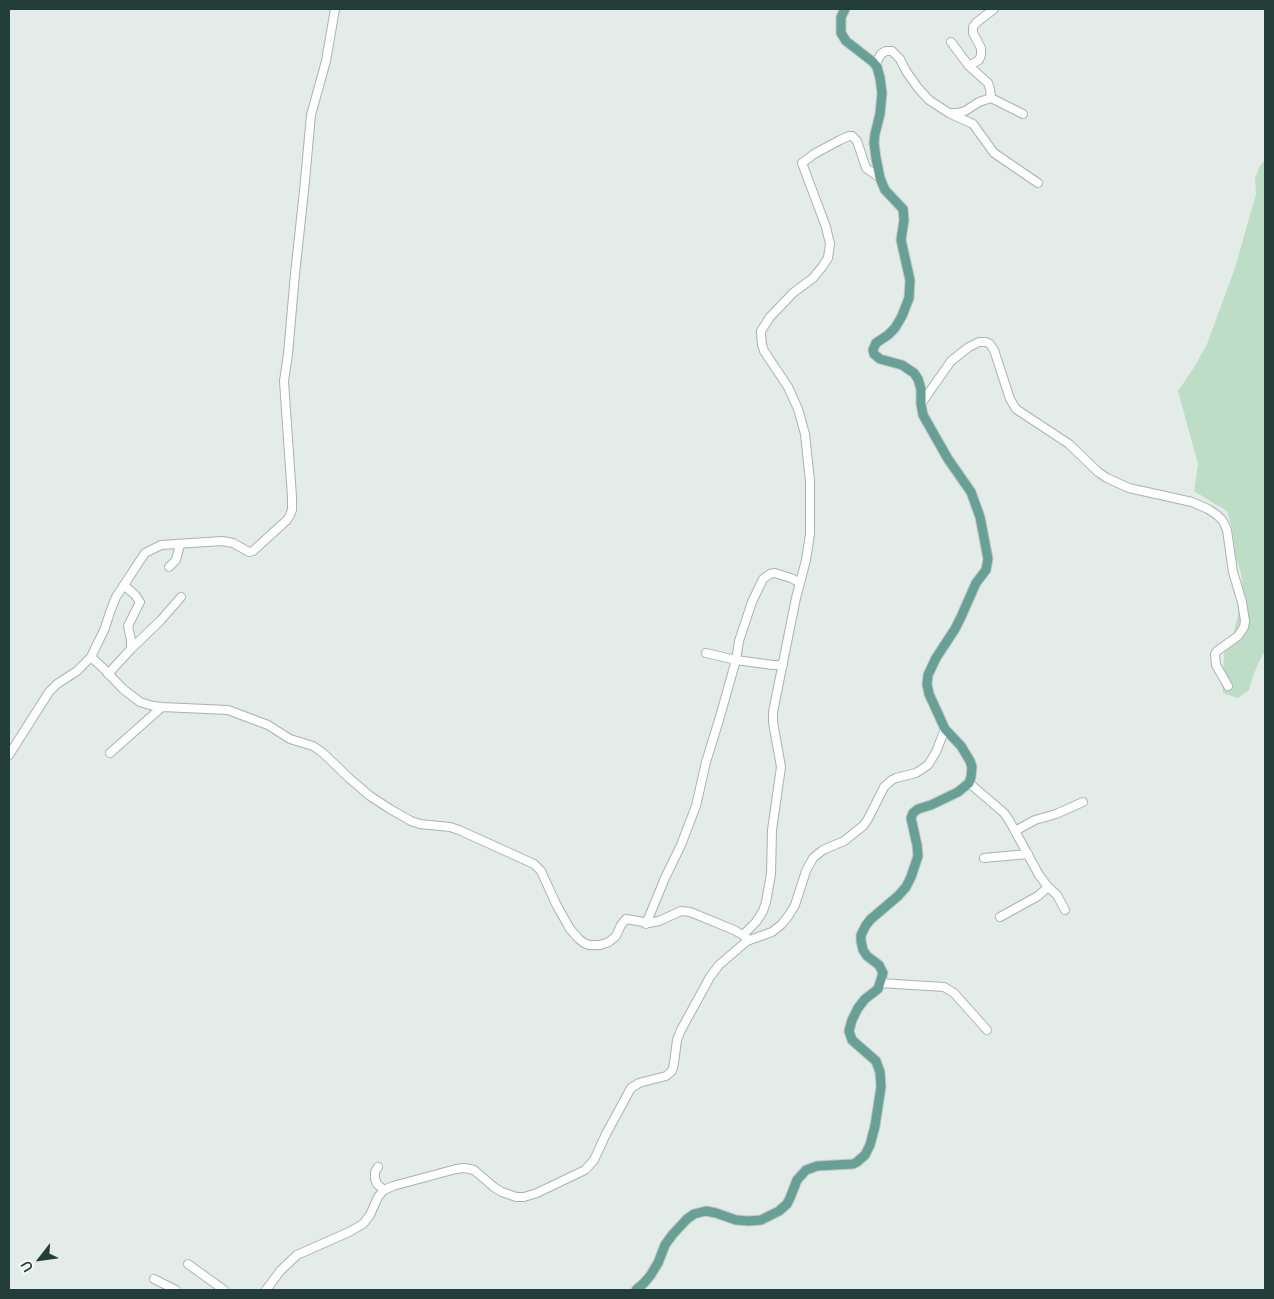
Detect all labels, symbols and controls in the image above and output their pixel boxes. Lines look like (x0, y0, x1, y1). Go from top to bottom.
north arrow (15, 1234, 65, 1284)
text: U (16, 1258, 37, 1276)

